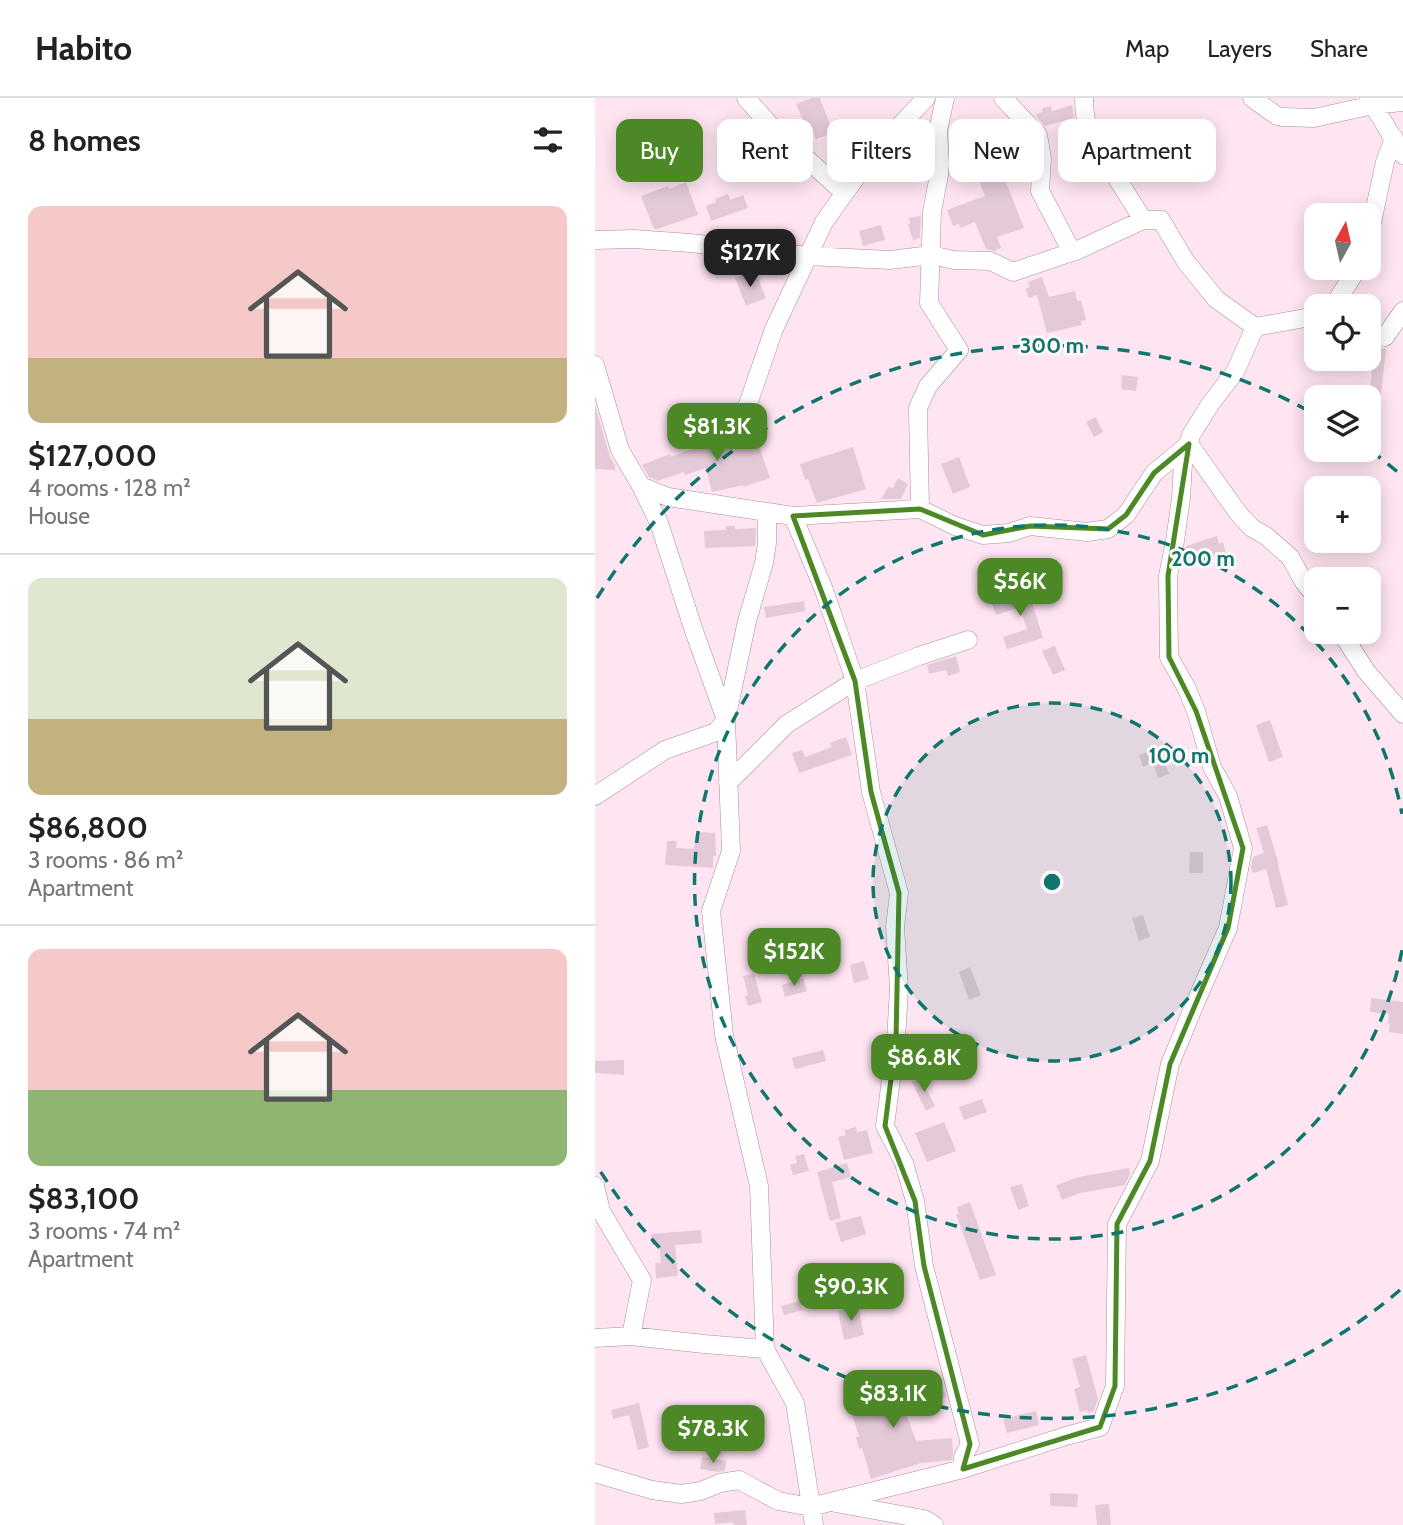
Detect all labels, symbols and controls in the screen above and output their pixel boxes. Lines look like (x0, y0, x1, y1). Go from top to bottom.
text: Habito (35, 28, 132, 68)
text: Map (1125, 34, 1169, 63)
text: Layers (1207, 34, 1272, 63)
text: Share (1310, 34, 1368, 63)
chip: Buy (616, 119, 703, 182)
chip: Rent (717, 119, 813, 182)
chip: Filters (827, 119, 935, 182)
chip: New (949, 119, 1044, 182)
chip: Apartment (1058, 119, 1216, 182)
icon: filters (529, 121, 567, 159)
text: 8 homes (28, 122, 141, 159)
north arrow (1304, 203, 1381, 280)
map controls (1304, 203, 1381, 644)
pin: $127K (701, 230, 799, 289)
text: $127K (720, 238, 780, 266)
icon: home (235, 251, 361, 377)
button: locate (1304, 294, 1381, 371)
text: 300 m (1020, 333, 1084, 358)
button: layers (1304, 385, 1381, 462)
pin: $81.3K (660, 404, 774, 463)
text: $81.3K (683, 412, 751, 440)
text: $127,000 (28, 437, 157, 474)
text: 4 rooms · 128 m² (28, 474, 191, 502)
button: + (1304, 476, 1381, 553)
text: House (28, 502, 90, 530)
text: 200 m (1171, 546, 1235, 571)
pin: $56K (979, 559, 1061, 618)
text: $56K (993, 567, 1047, 595)
button: − (1304, 567, 1381, 644)
icon: home (235, 623, 361, 749)
text: 100 m (1149, 743, 1209, 768)
text: $86,800 (28, 809, 148, 846)
text: 3 rooms · 86 m² (28, 846, 183, 874)
centre of rings (1040, 870, 1064, 894)
text: Apartment (28, 874, 133, 902)
pin: $152K (745, 928, 843, 988)
text: $152K (764, 937, 824, 965)
icon: home (235, 994, 361, 1120)
pin: $86.8K (867, 1034, 981, 1094)
text: $86.8K (887, 1043, 961, 1071)
text: $83,100 (28, 1180, 140, 1217)
text: 3 rooms · 74 m² (28, 1217, 180, 1245)
text: Apartment (28, 1245, 133, 1273)
pin: $90.3K (794, 1264, 908, 1323)
text: $90.3K (814, 1272, 888, 1300)
pin: $83.1K (836, 1370, 950, 1430)
text: $83.1K (859, 1379, 927, 1407)
pin: $78.3K (656, 1406, 770, 1465)
text: $78.3K (678, 1414, 748, 1442)

